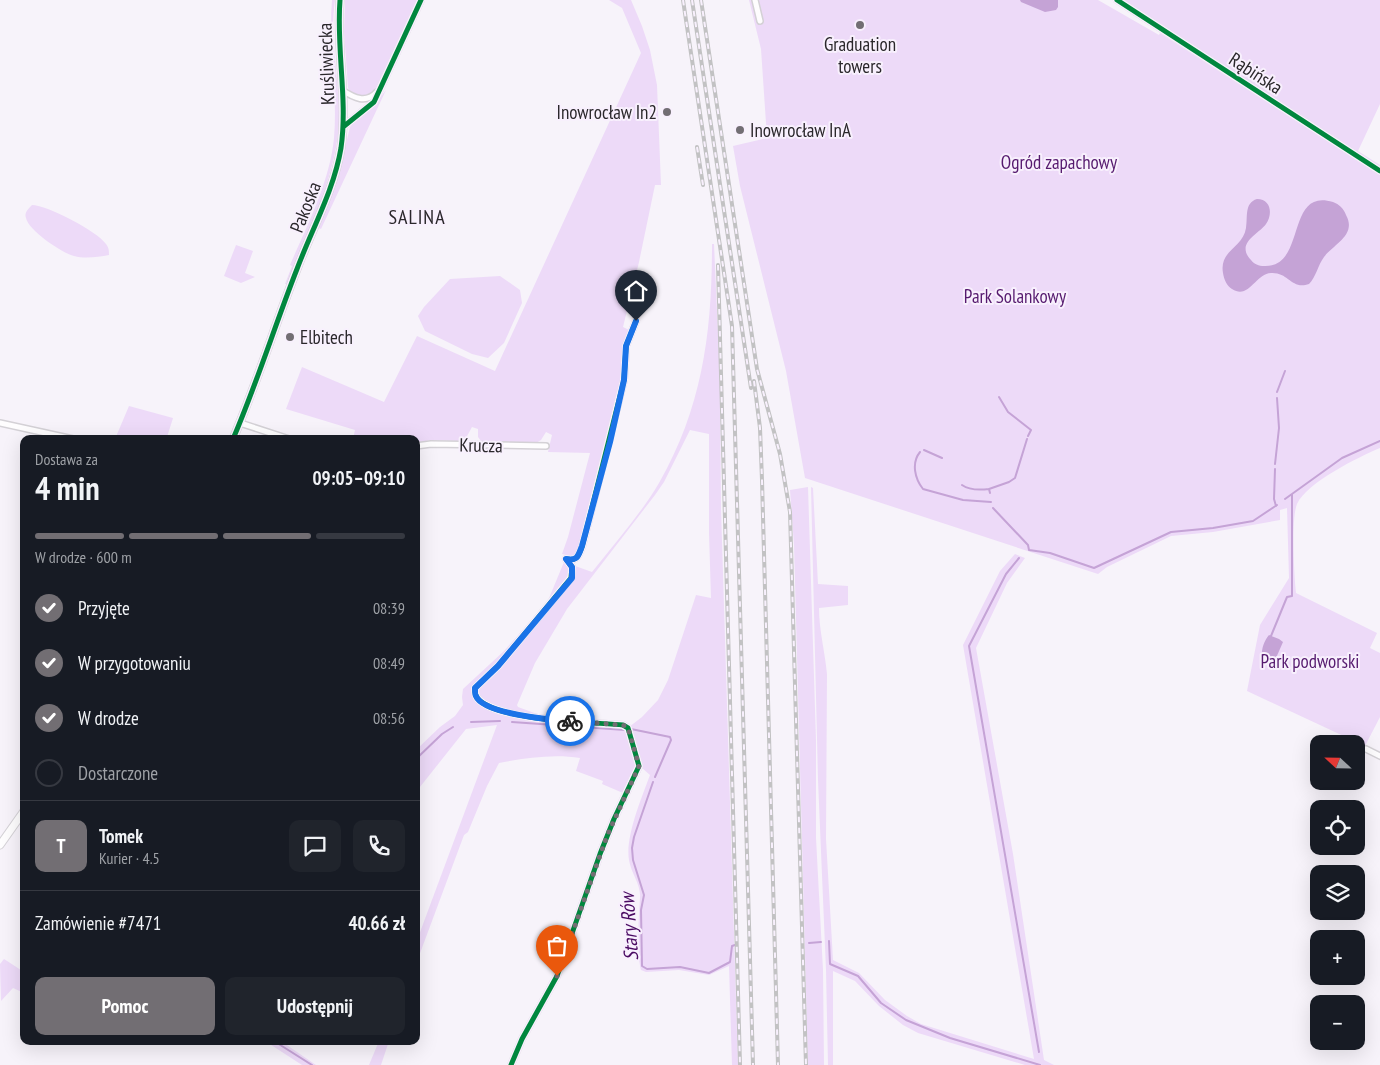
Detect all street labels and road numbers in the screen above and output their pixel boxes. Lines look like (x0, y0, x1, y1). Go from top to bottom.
street label: Kruśliwiecka (313, 23, 339, 105)
street label: Rąbińska (1225, 47, 1287, 99)
street label: Pakoska (284, 178, 326, 236)
street label: Krucza (459, 433, 503, 457)

